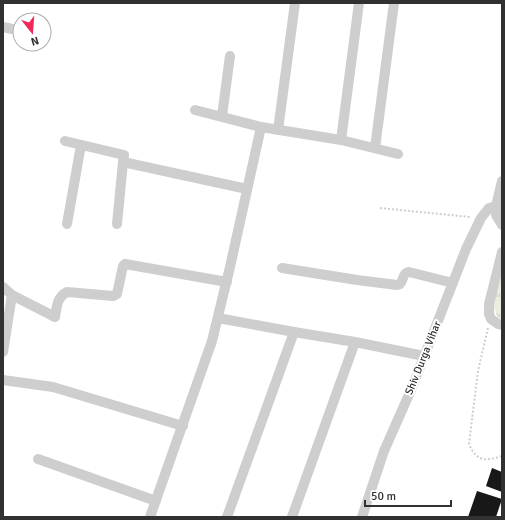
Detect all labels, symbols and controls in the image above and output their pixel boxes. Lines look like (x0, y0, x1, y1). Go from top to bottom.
north arrow (12, 12, 52, 52)
text: N (29, 34, 40, 48)
street label: Shiv Durga Vihar (402, 319, 444, 397)
scale bar (365, 482, 451, 508)
text: 50 m (371, 489, 396, 504)

